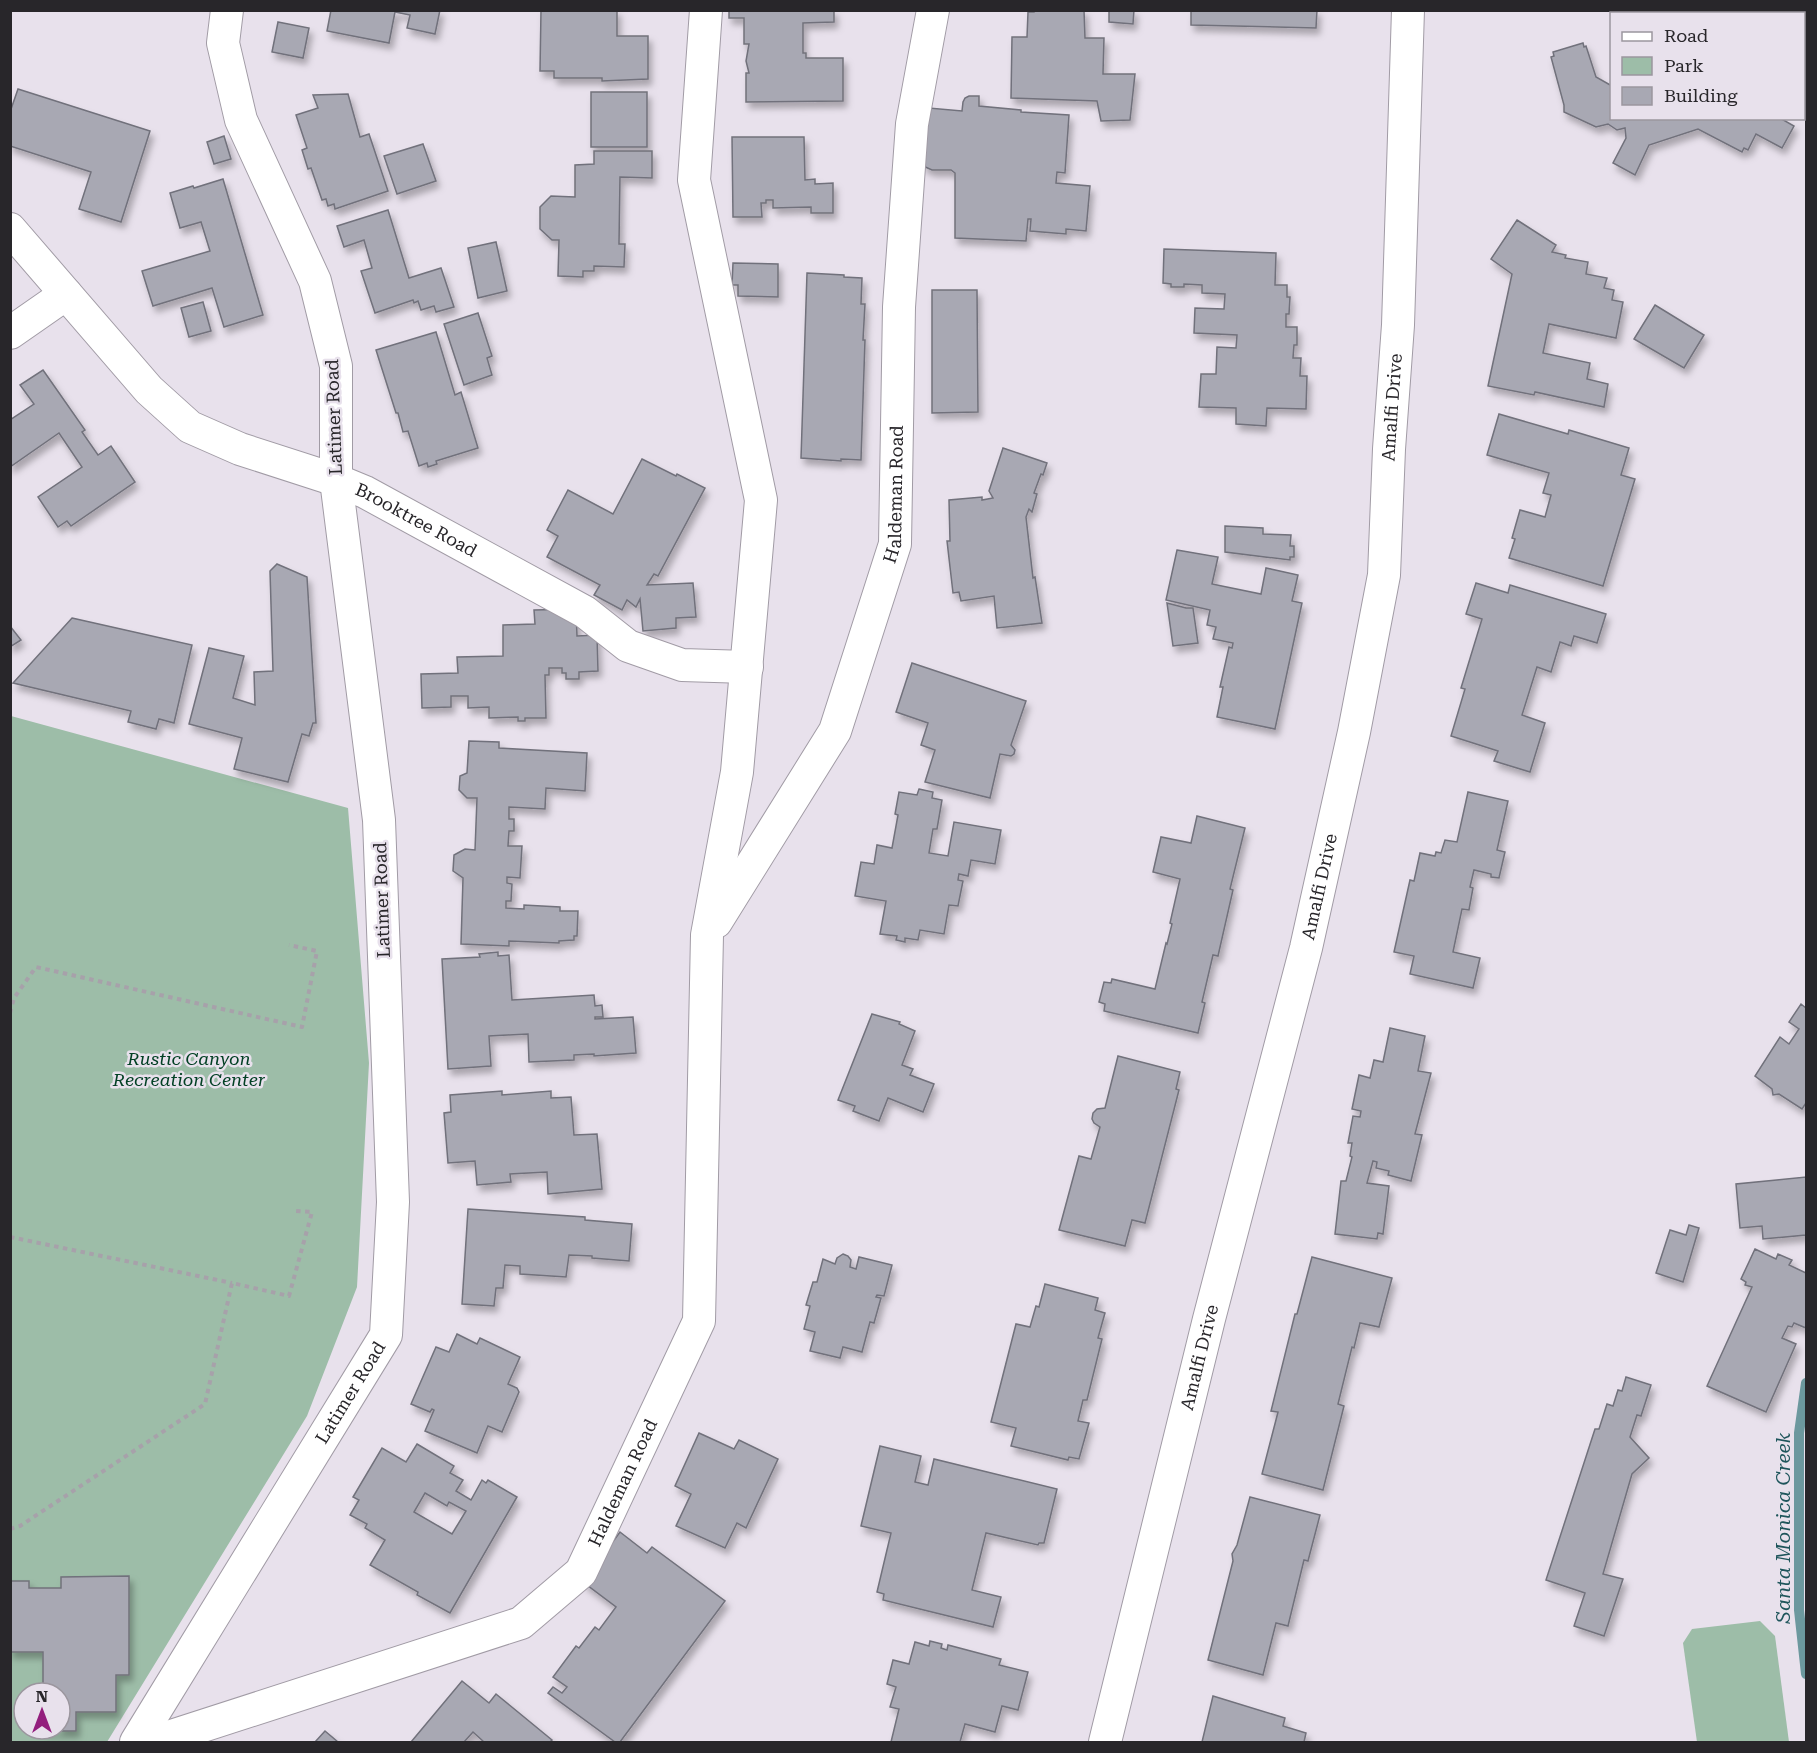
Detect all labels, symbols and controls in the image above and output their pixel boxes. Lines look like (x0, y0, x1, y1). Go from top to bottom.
legend (1610, 12, 1805, 120)
text: Road (1664, 25, 1709, 46)
text: Park (1664, 55, 1704, 76)
text: Building (1664, 85, 1738, 106)
street label: Amalfi Drive (1378, 353, 1406, 462)
street label: Latimer Road (321, 358, 346, 475)
street label: Haldeman Road (879, 425, 907, 566)
street label: Brooktree Road (352, 478, 481, 561)
street label: Amalfi Drive (1297, 831, 1341, 941)
street label: Latimer Road (369, 841, 394, 958)
park label: Rustic Canyon Recreation Center (112, 1048, 266, 1090)
street label: Amalfi Drive (1176, 1302, 1222, 1412)
street label: Latimer Road (311, 1337, 390, 1447)
street label: Haldeman Road (584, 1415, 662, 1550)
water label: Santa Monica Creek (1771, 1432, 1795, 1624)
north arrow (12, 1681, 72, 1741)
text: N (36, 1687, 48, 1706)

